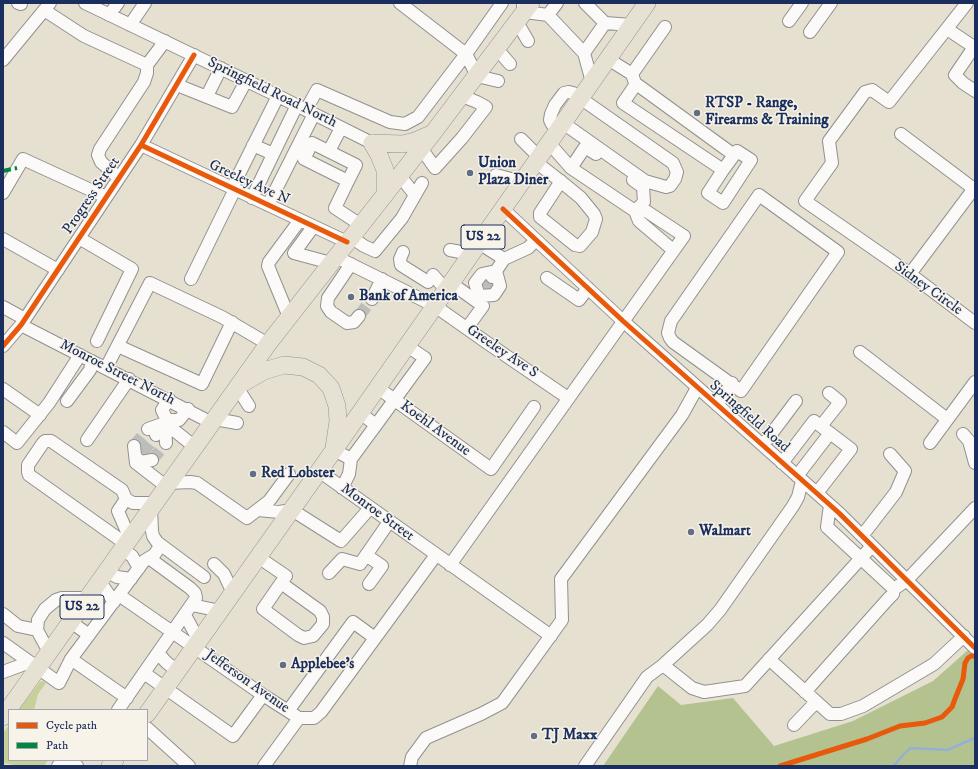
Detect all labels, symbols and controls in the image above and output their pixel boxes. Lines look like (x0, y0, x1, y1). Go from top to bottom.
street label: Springfield Road North (204, 54, 340, 132)
place label: RTSP - Range, Firearms & Training (705, 95, 829, 130)
marker: RTSP - Range, Firearms & Training (692, 108, 702, 118)
street label: Progress Street (60, 154, 124, 238)
place label: Union Plaza Diner (478, 155, 548, 190)
street label: Greeley Ave N (206, 156, 292, 210)
marker: Union Plaza Diner (465, 168, 475, 178)
road number: US 22 (461, 225, 505, 249)
street label: Sidney Circle (890, 258, 966, 320)
place label: Bank of America (359, 288, 458, 306)
marker: Bank of America (346, 292, 356, 302)
street label: Greeley Ave S (463, 321, 541, 383)
street label: Monroe Street North (56, 336, 178, 410)
street label: Springfield Road (705, 377, 793, 457)
street label: Koehl Avenue (396, 397, 474, 461)
place label: Red Lobster (261, 465, 335, 483)
marker: Red Lobster (248, 469, 258, 479)
street label: Monroe Street (337, 480, 417, 546)
place label: Walmart (699, 523, 751, 541)
marker: Walmart (686, 527, 696, 537)
road number: US 22 (60, 595, 104, 619)
street label: Jefferson Avenue (201, 646, 293, 718)
place label: Applebee's (291, 656, 354, 674)
marker: Applebee's (278, 660, 288, 670)
legend (8, 709, 148, 761)
text: Cycle path (46, 718, 97, 733)
place label: TJ Maxx (542, 727, 597, 745)
marker: TJ Maxx (529, 731, 539, 741)
text: Path (46, 738, 68, 753)

